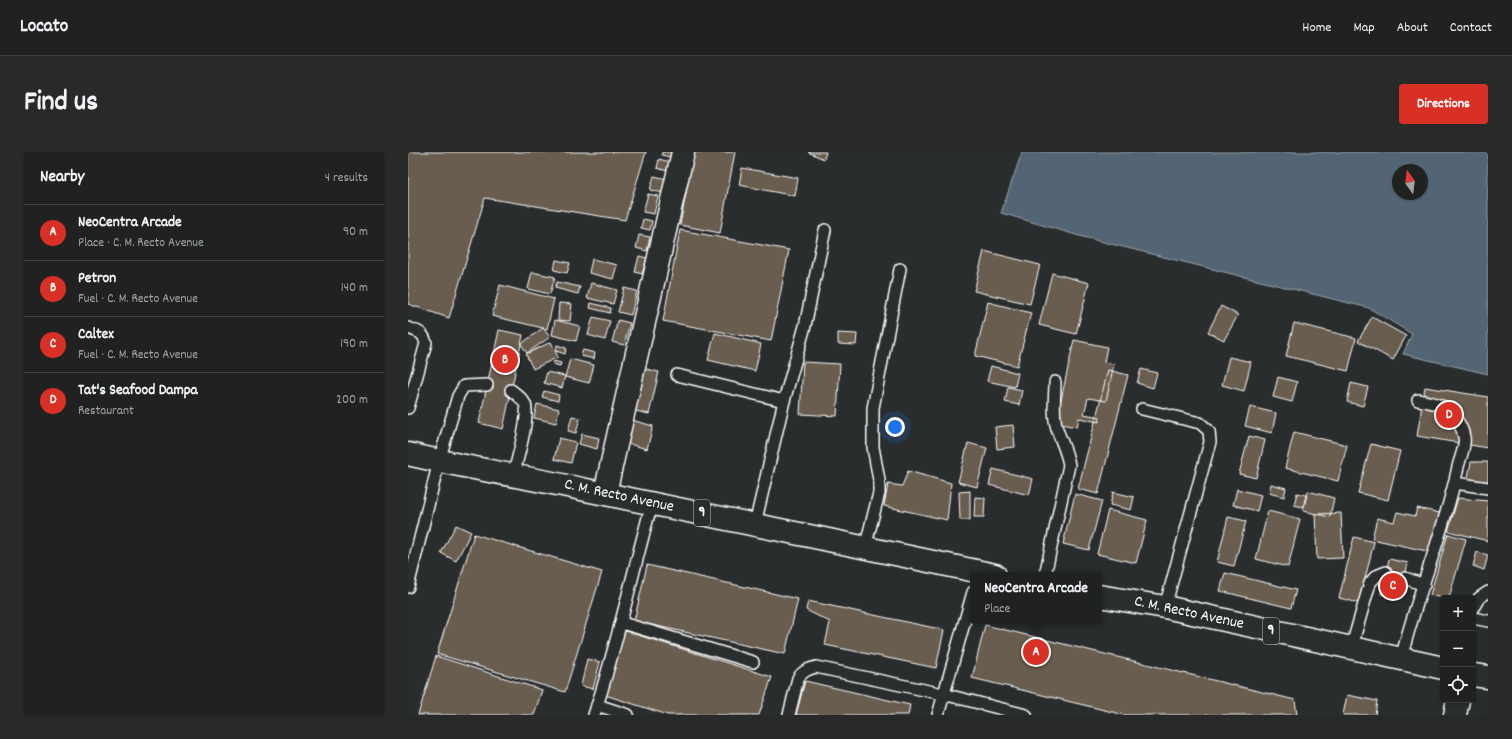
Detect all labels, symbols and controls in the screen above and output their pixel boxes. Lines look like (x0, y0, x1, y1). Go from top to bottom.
text: Locato (20, 14, 68, 41)
text: Home (1302, 18, 1331, 38)
text: Map (1353, 18, 1375, 38)
text: About (1397, 18, 1428, 38)
text: Contact (1450, 18, 1492, 38)
text: Find us (24, 84, 98, 124)
button: Directions (1399, 84, 1488, 124)
north arrow (1392, 164, 1428, 200)
text: Nearby (40, 166, 84, 190)
text: 4 results (325, 169, 368, 188)
text: NeoCentra Arcade (78, 212, 182, 234)
text: A (49, 223, 57, 242)
text: 90 m (343, 223, 368, 242)
text: Place · C. M. Recto Avenue (78, 234, 204, 253)
text: Petron (78, 268, 116, 290)
text: B (50, 279, 56, 298)
text: 140 m (341, 279, 368, 298)
text: Fuel · C. M. Recto Avenue (78, 290, 198, 309)
text: Caltex (78, 324, 114, 346)
text: C (50, 335, 56, 354)
text: 190 m (340, 335, 368, 354)
pin: B (492, 345, 518, 375)
text: Fuel · C. M. Recto Avenue (78, 346, 198, 365)
text: Tat's Seafood Dampa (78, 380, 198, 402)
text: D (50, 391, 56, 410)
text: 200 m (336, 391, 368, 410)
pin: D (1436, 400, 1462, 430)
text: Restaurant (78, 402, 134, 421)
your location (885, 417, 905, 437)
street label: C. M. Recto Avenue (562, 473, 676, 519)
road number: 9 (694, 500, 710, 526)
pin: C (1380, 571, 1406, 601)
popup (970, 572, 1102, 624)
text: NeoCentra Arcade (984, 578, 1088, 600)
street label: C. M. Recto Avenue (1132, 590, 1246, 636)
map controls (1440, 595, 1476, 703)
button: + (1440, 595, 1476, 631)
text: Place (984, 600, 1010, 619)
road number: 9 (1263, 618, 1279, 644)
button: − (1440, 631, 1476, 667)
pin: A (1023, 637, 1049, 667)
button: locate (1440, 667, 1476, 703)

